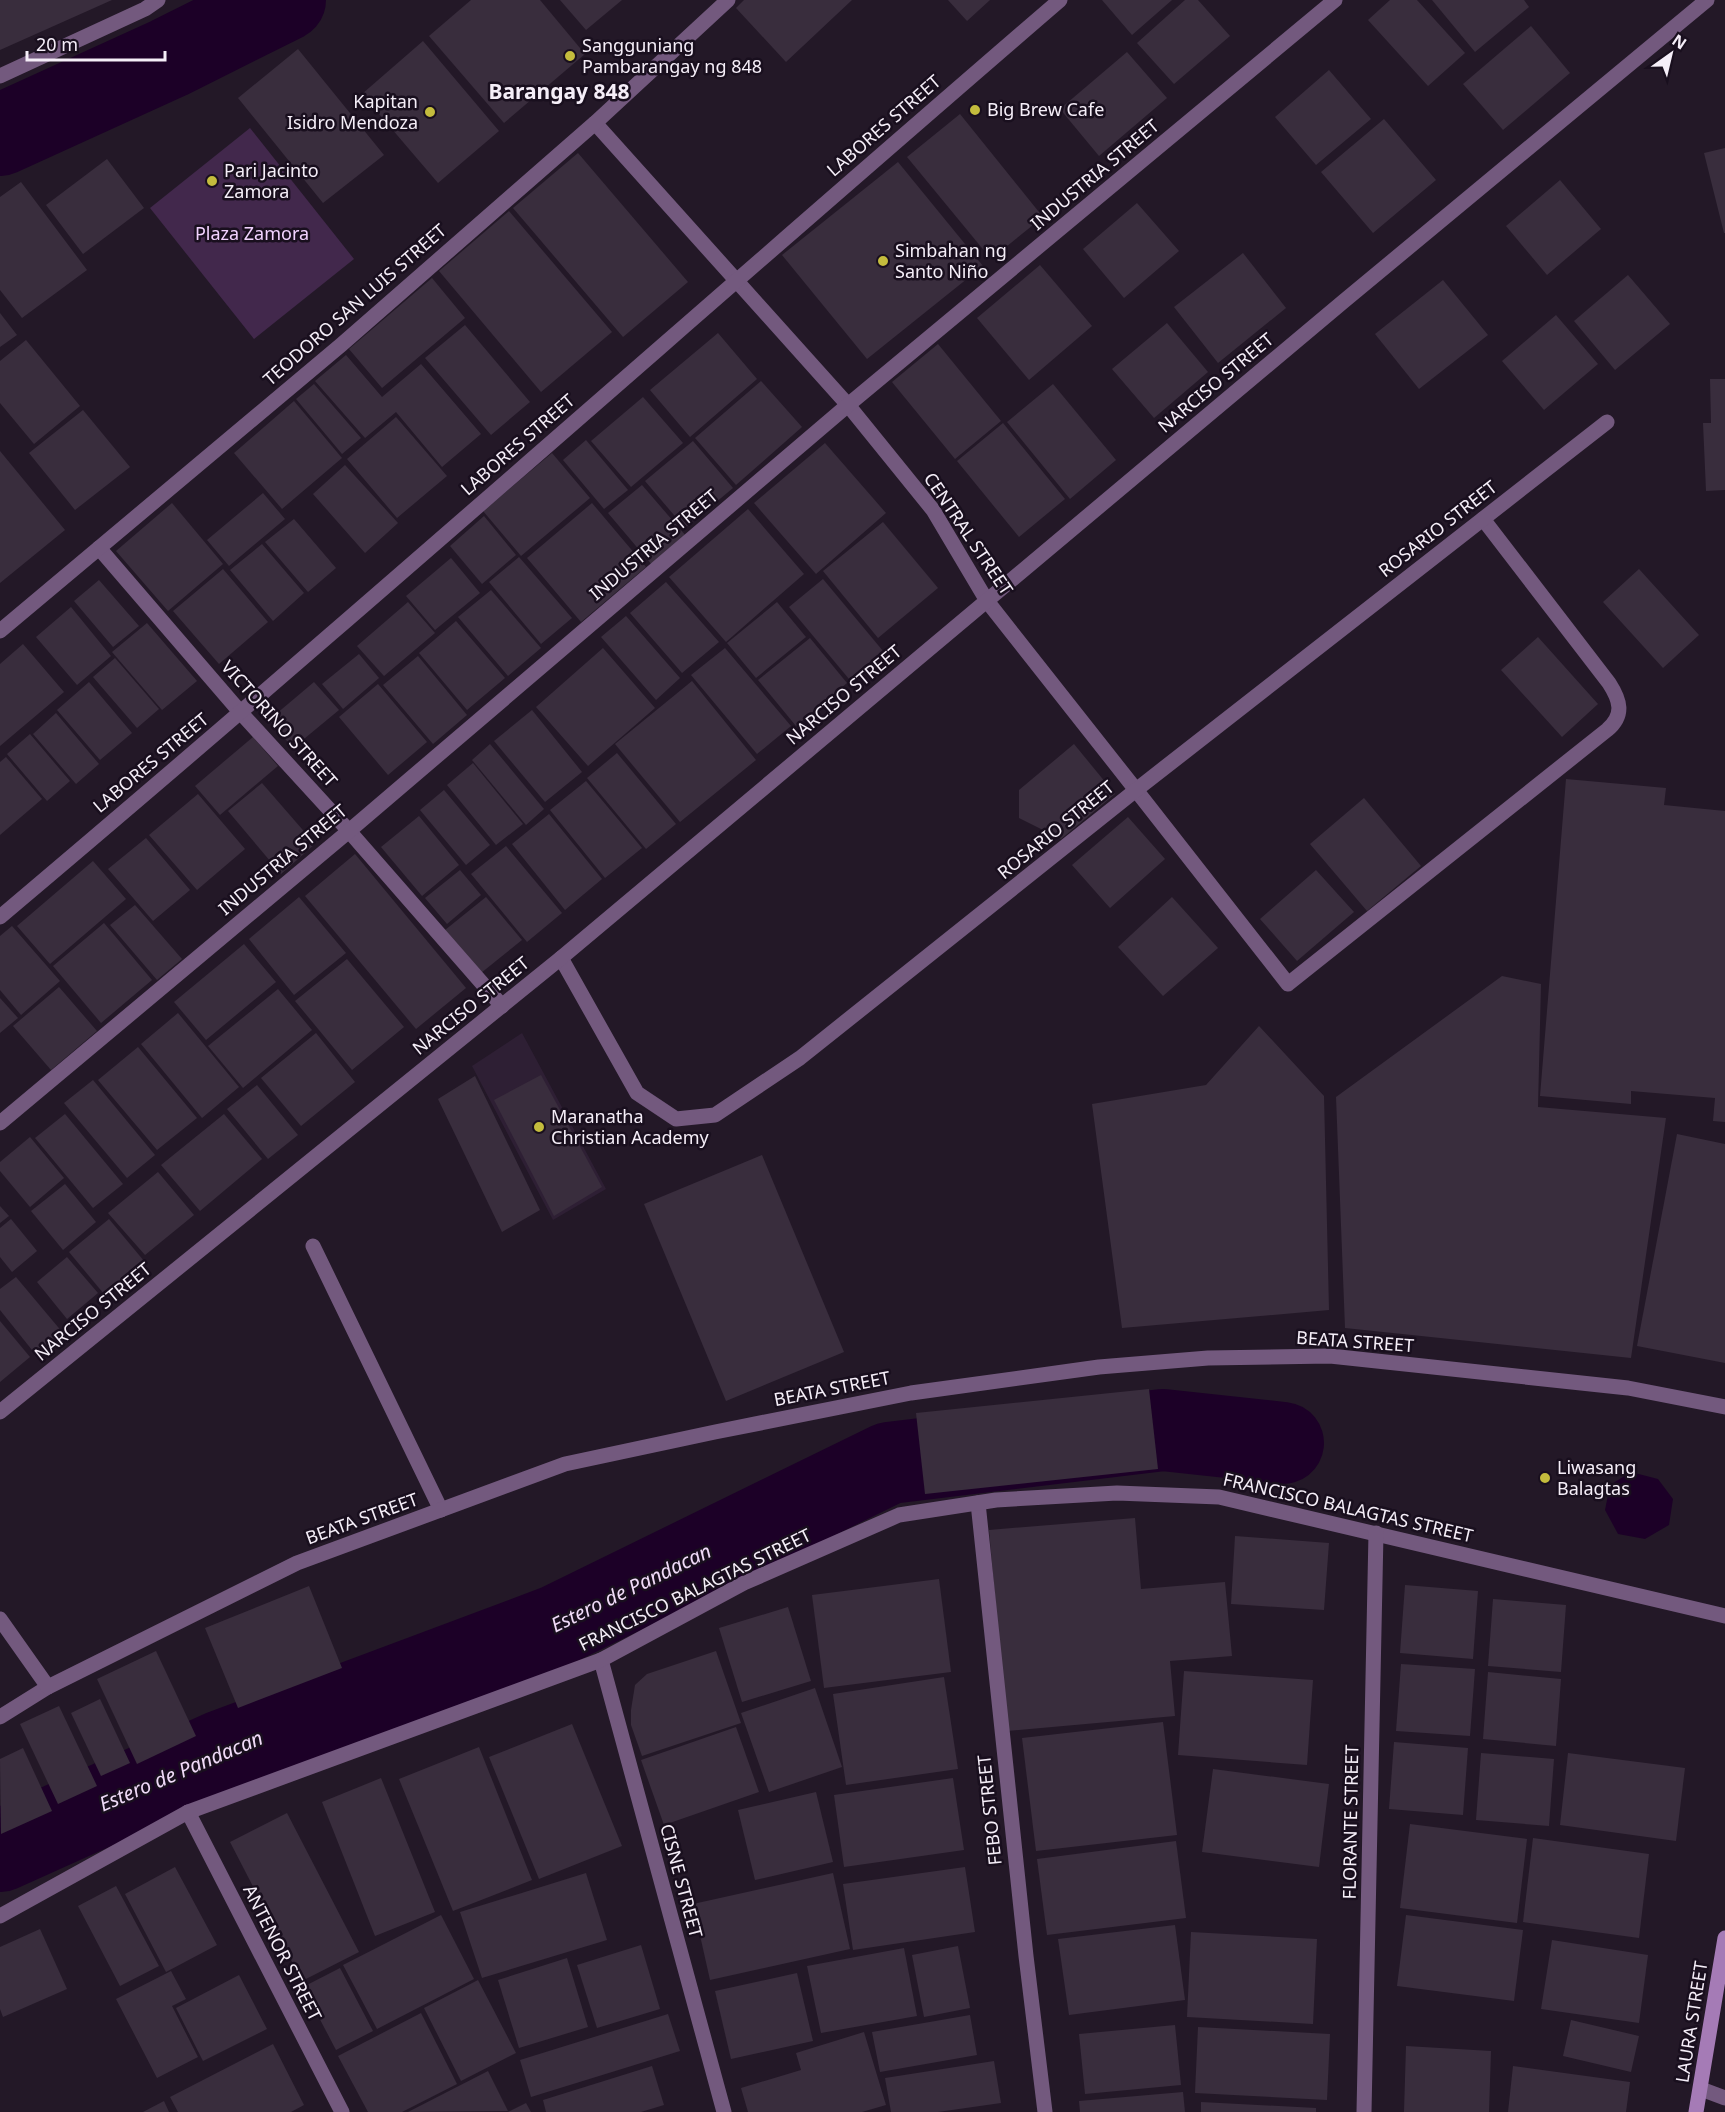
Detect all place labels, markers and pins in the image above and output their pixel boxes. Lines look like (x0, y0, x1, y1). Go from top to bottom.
place label: Sangguniang Pambarangay ng 848 (582, 33, 762, 78)
marker: Sangguniang Pambarangay ng 848 (563, 49, 577, 63)
place label: Kapitan Isidro Mendoza (287, 89, 418, 134)
place label: Big Brew Cafe (987, 97, 1104, 121)
marker: Big Brew Cafe (968, 103, 982, 117)
marker: Kapitan Isidro Mendoza (423, 105, 437, 119)
place label: Pari Jacinto Zamora (224, 158, 319, 203)
marker: Pari Jacinto Zamora (205, 174, 219, 188)
place label: Simbahan ng Santo Niño (895, 238, 1007, 283)
marker: Simbahan ng Santo Niño (876, 254, 890, 268)
place label: Maranatha Christian Academy (551, 1104, 710, 1149)
marker: Maranatha Christian Academy (532, 1120, 546, 1134)
place label: Liwasang Balagtas (1557, 1455, 1636, 1500)
marker: Liwasang Balagtas (1538, 1471, 1552, 1485)

